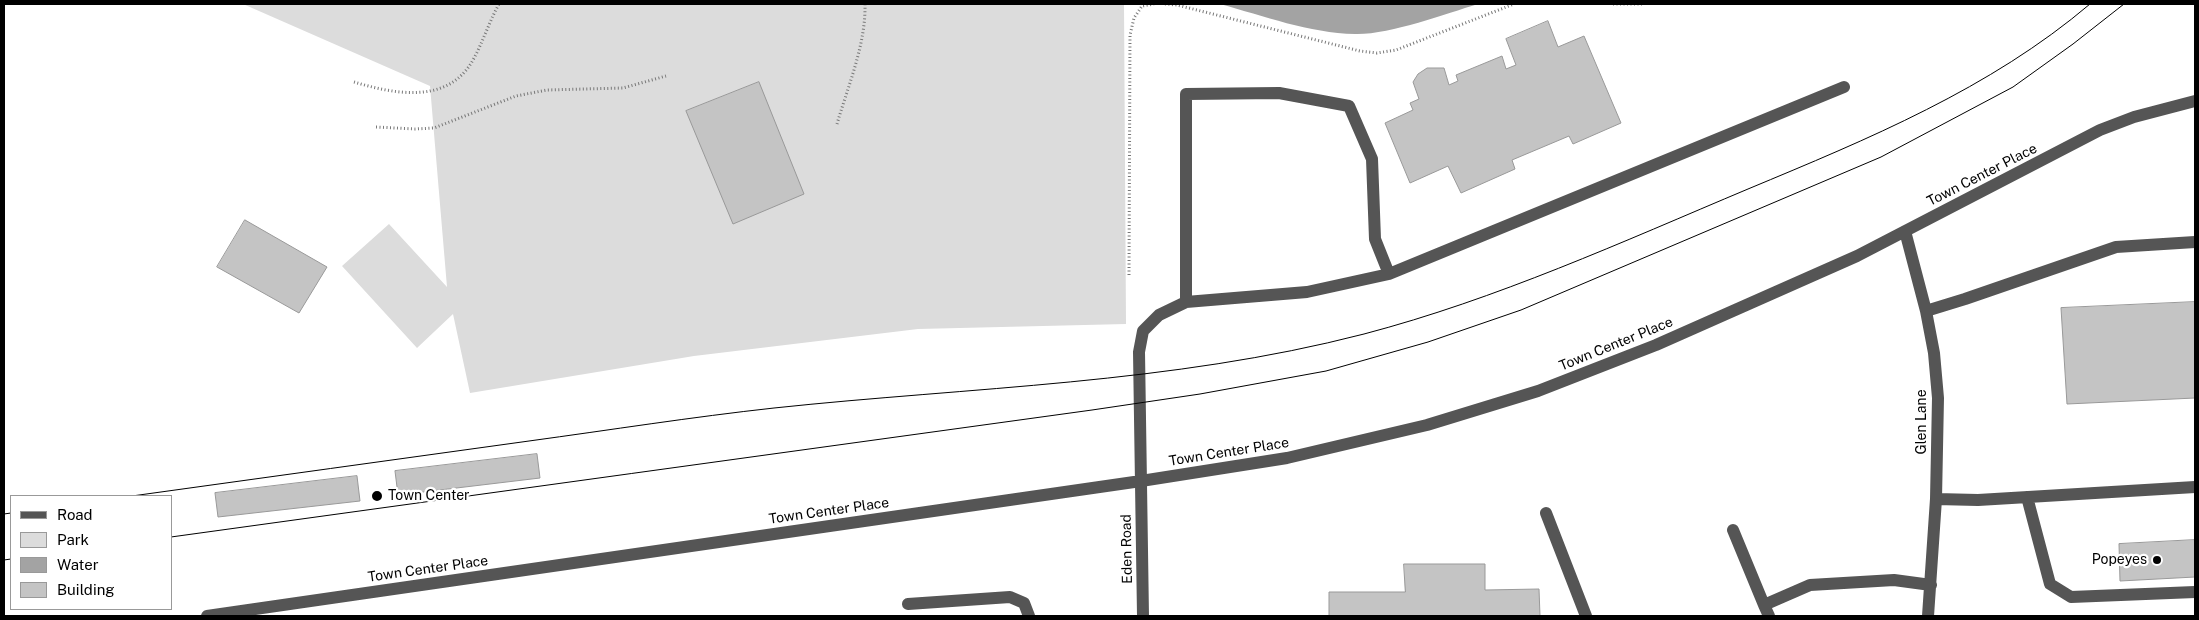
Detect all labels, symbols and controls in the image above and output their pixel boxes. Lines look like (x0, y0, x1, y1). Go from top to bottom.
street label: Town Center Place (1924, 140, 2040, 210)
street label: Town Center Place (1557, 313, 1675, 375)
street label: Glen Lane (1914, 389, 1930, 455)
street label: Town Center Place (1168, 434, 1290, 470)
place label: Town Center (388, 488, 470, 504)
marker: Town Center (370, 489, 384, 503)
street label: Town Center Place (768, 494, 890, 528)
legend (10, 495, 172, 610)
text: Road (57, 506, 93, 523)
street label: Eden Road (1118, 514, 1136, 584)
text: Park (57, 531, 89, 548)
street label: Town Center Place (367, 552, 489, 586)
place label: Popeyes (2092, 552, 2147, 568)
marker: Popeyes (2151, 554, 2163, 566)
text: Water (57, 556, 99, 573)
text: Building (57, 581, 115, 598)

